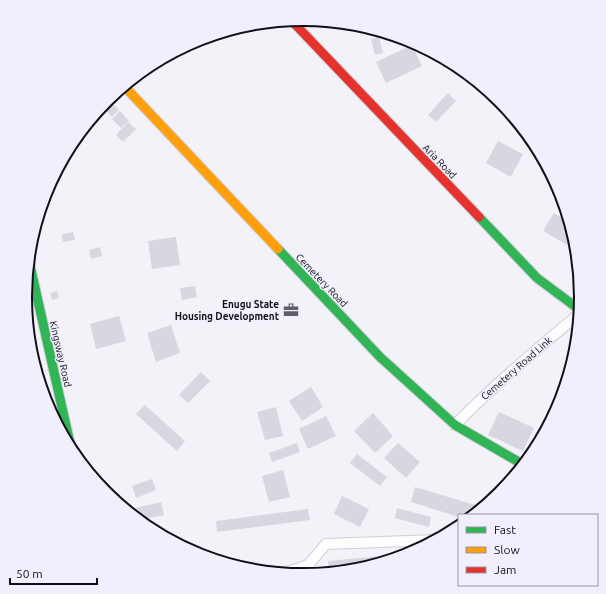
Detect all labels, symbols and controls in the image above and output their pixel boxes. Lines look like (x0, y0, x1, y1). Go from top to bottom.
street label: Aria Road (421, 142, 459, 181)
street label: Cemetery Road (294, 252, 350, 309)
place label: Enugu State Housing Development (175, 299, 280, 322)
office icon: Enugu State Housing Development (282, 301, 300, 319)
street label: Kingsway Road (48, 320, 74, 388)
street label: Cemetery Road Link (479, 335, 554, 402)
legend (458, 514, 598, 586)
text: Fast (494, 523, 516, 536)
text: Slow (494, 543, 520, 556)
scale bar (10, 560, 97, 586)
text: Jam (494, 563, 516, 576)
text: 50 m (16, 567, 43, 580)

